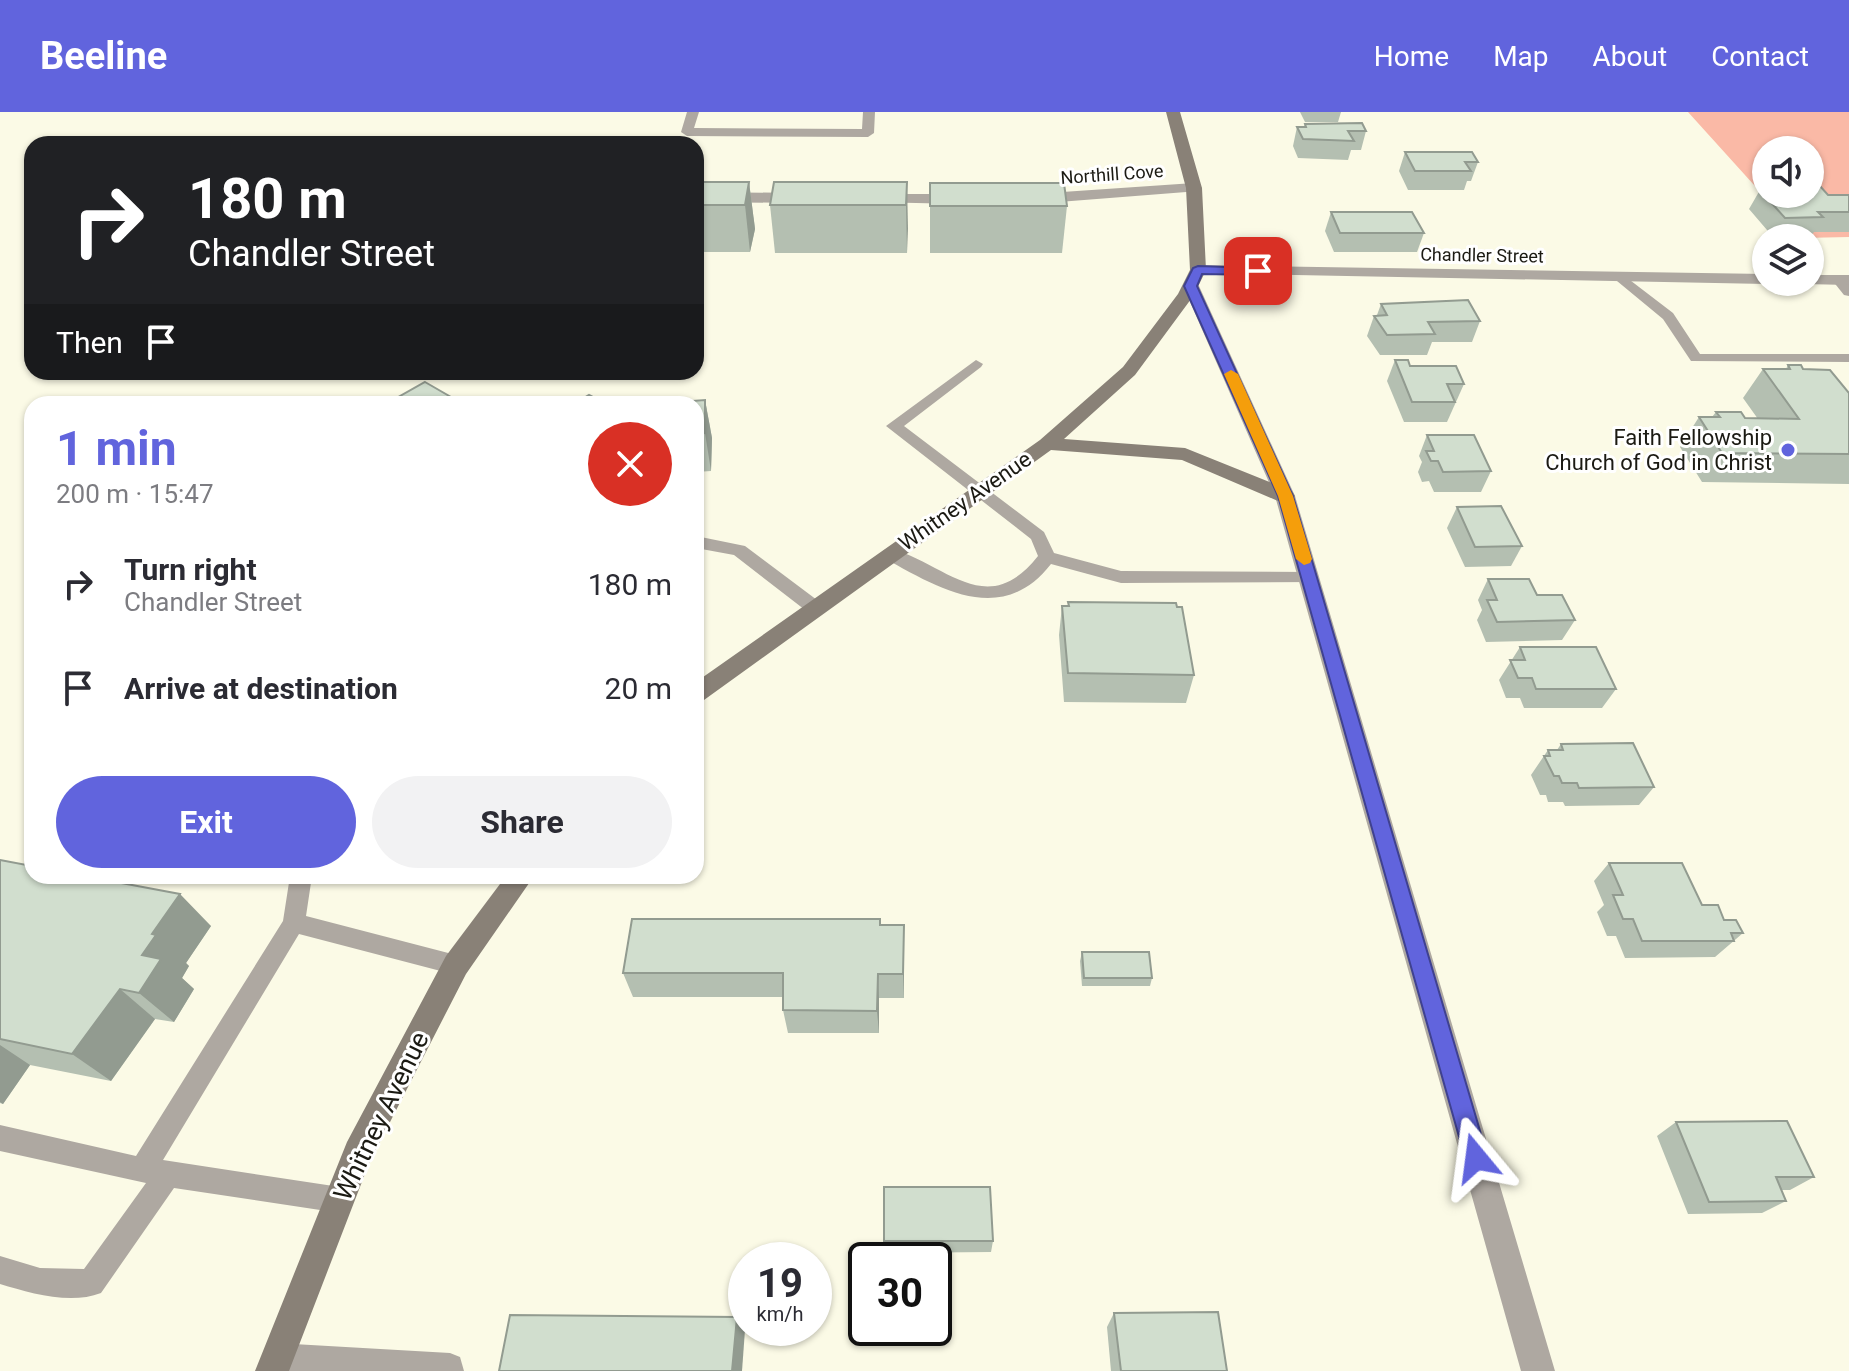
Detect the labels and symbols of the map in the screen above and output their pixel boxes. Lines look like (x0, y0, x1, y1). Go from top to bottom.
street label: Northill Cove (1060, 160, 1164, 188)
pin (1224, 237, 1292, 305)
street label: Chandler Street (1420, 243, 1544, 267)
place label: Faith Fellowship Church of God in Christ (1545, 425, 1772, 475)
marker: Faith Fellowship Church of God in Christ (1779, 441, 1797, 459)
street label: Whitney Avenue (894, 446, 1036, 556)
street label: Whitney Avenue (327, 1027, 435, 1205)
position arrow (1434, 1116, 1518, 1200)
speed limit sign: 30 (848, 1242, 952, 1346)

